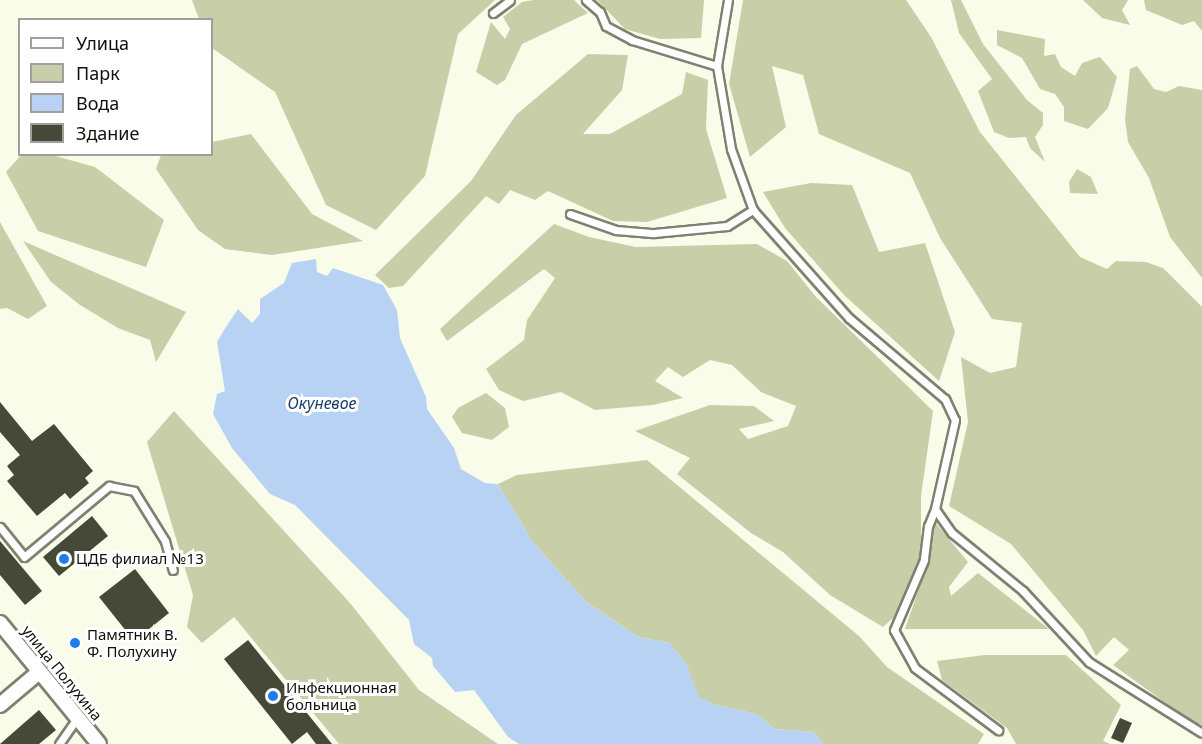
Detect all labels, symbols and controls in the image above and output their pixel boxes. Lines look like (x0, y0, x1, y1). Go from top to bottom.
legend (18, 18, 213, 156)
text: Улица (76, 31, 129, 55)
text: Парк (76, 61, 120, 85)
text: Вода (76, 91, 119, 115)
text: Здание (76, 121, 139, 145)
water label: Окуневое (288, 393, 356, 413)
place label: ЦДБ филиал №13 (76, 550, 204, 568)
marker: ЦДБ филиал №13 (57, 552, 71, 566)
street label: улица Полухина (18, 622, 106, 724)
place label: Памятник В. Ф. Полухину (87, 625, 178, 660)
marker: Памятник В. Ф. Полухину (68, 636, 82, 650)
place label: Инфекционная больница (286, 678, 397, 713)
marker: Инфекционная больница (264, 687, 282, 705)

